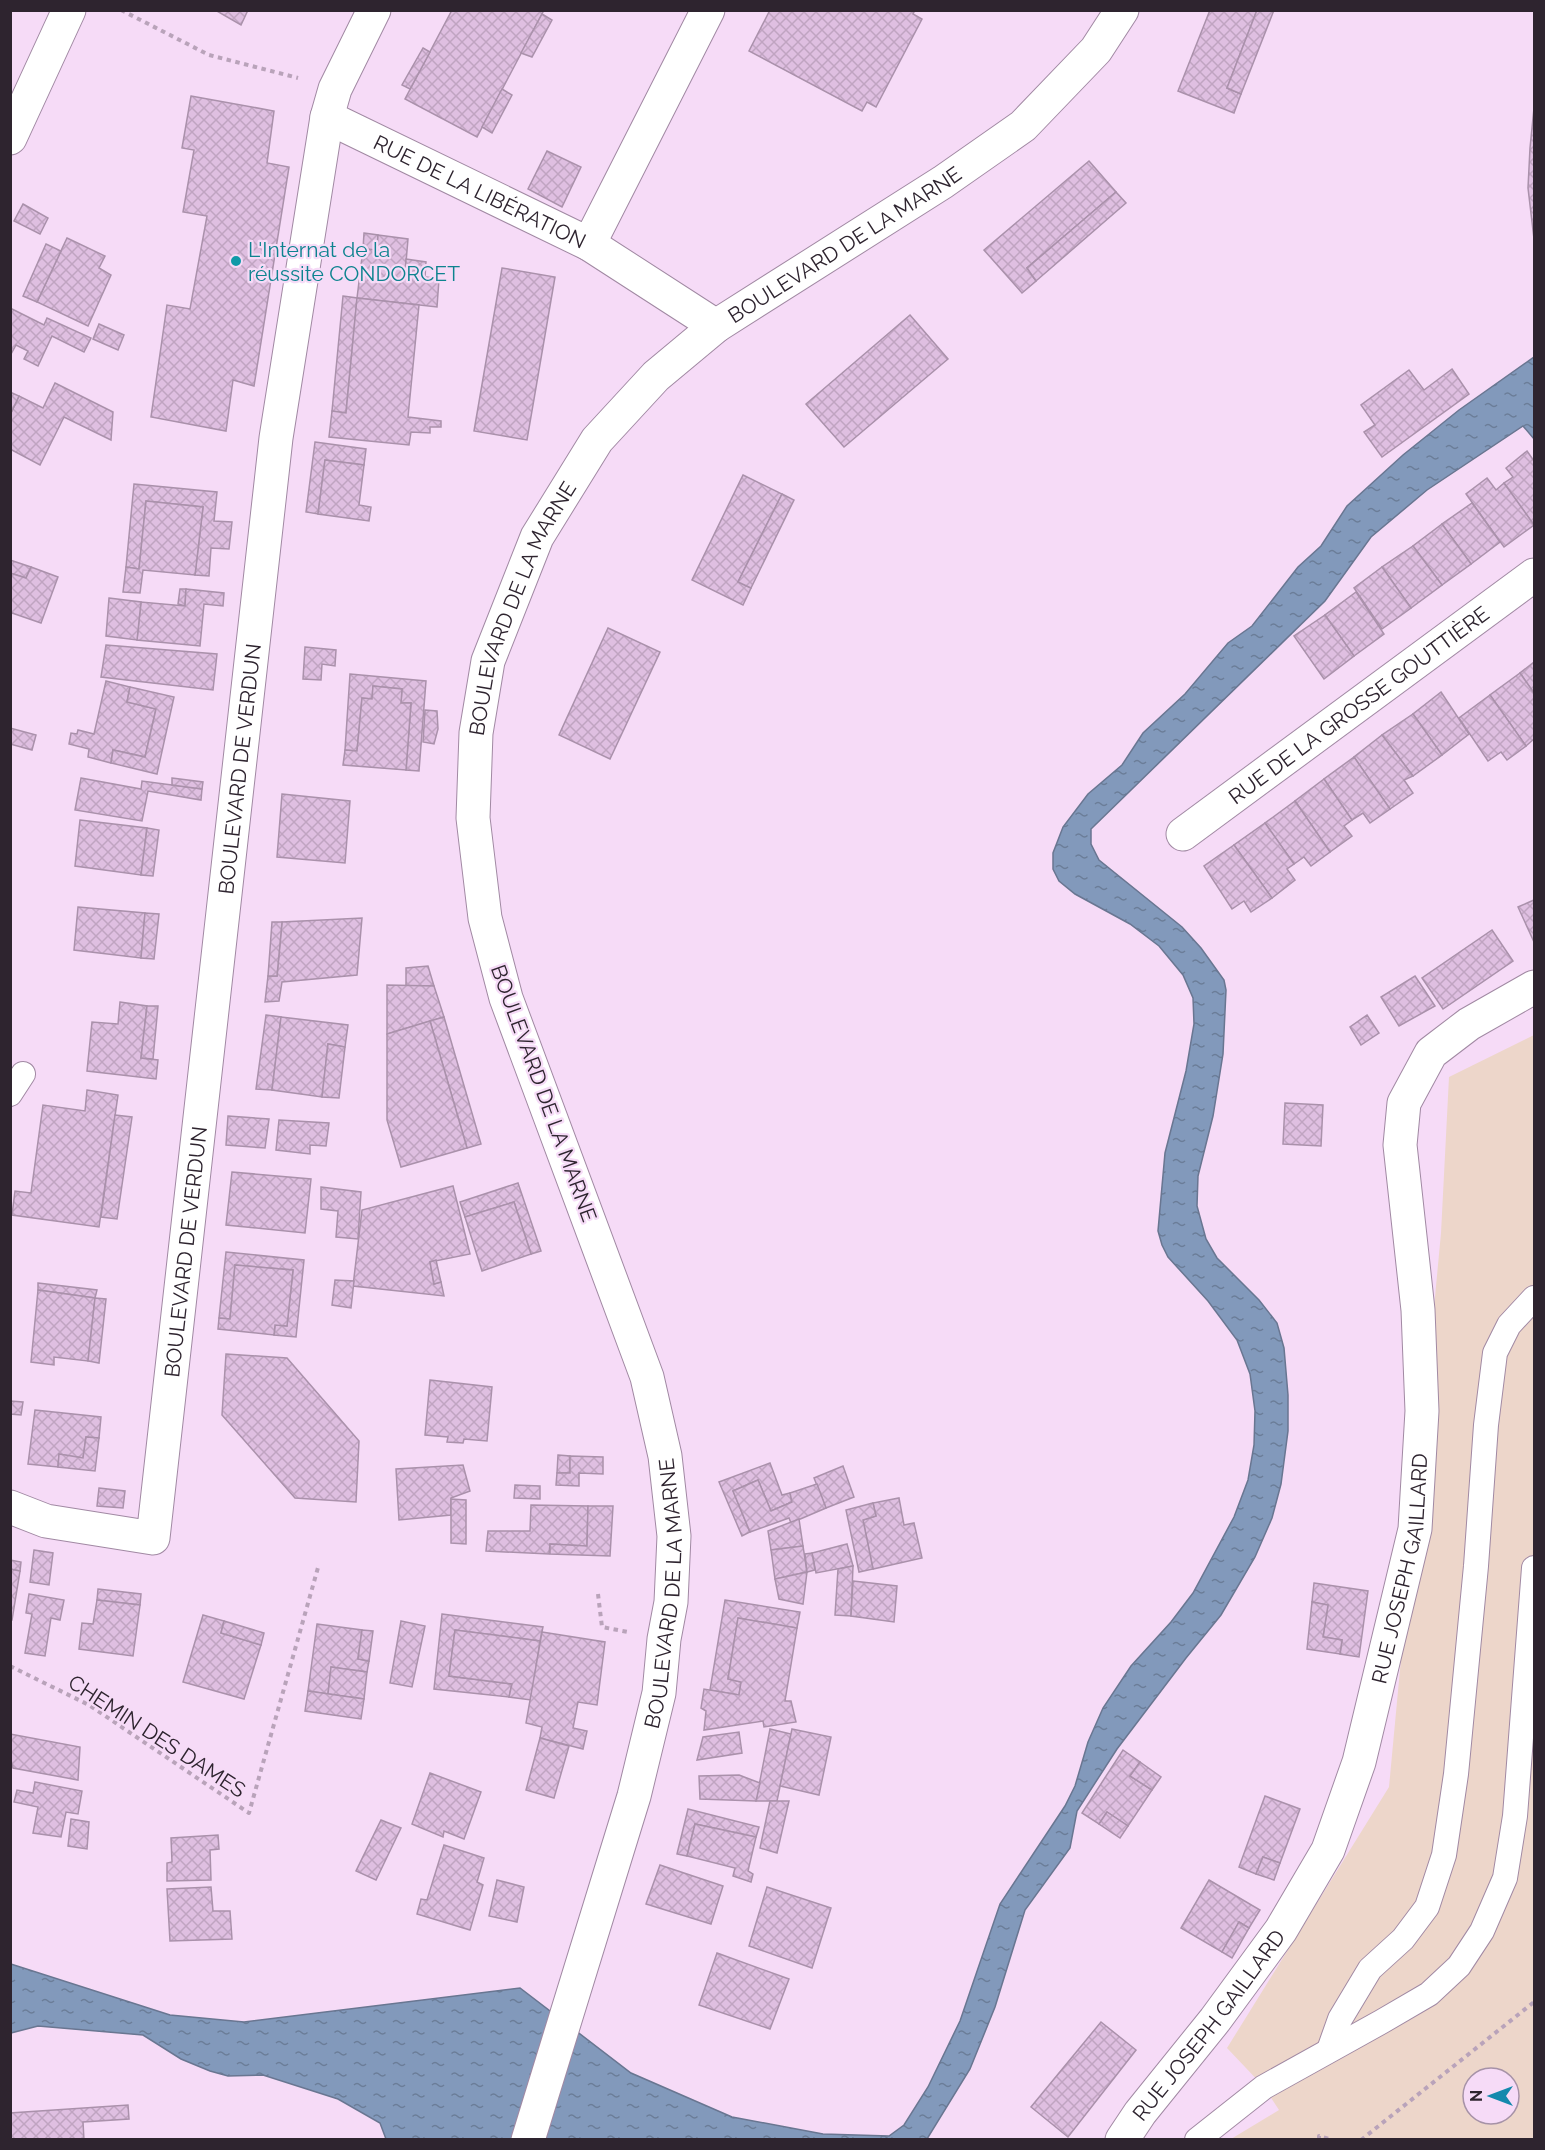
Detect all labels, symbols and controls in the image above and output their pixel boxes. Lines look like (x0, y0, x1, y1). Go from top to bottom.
street label: RUE DE LA LIBÉRATION (370, 129, 590, 253)
street label: BOULEVARD DE LA MARNE (723, 161, 966, 328)
place label: L'Internat de la réussite CONDORCET (248, 237, 460, 286)
marker: L'Internat de la réussite CONDORCET (229, 254, 243, 268)
street label: BOULEVARD DE LA MARNE (463, 477, 581, 737)
street label: RUE DE LA GROSSE GOUTTIÈRE (1223, 600, 1493, 809)
street label: BOULEVARD DE VERDUN (213, 642, 265, 896)
street label: BOULEVARD DE LA MARNE (486, 961, 602, 1225)
street label: BOULEVARD DE VERDUN (159, 1125, 211, 1379)
street label: RUE JOSEPH GAILLARD (1366, 1452, 1432, 1686)
street label: BOULEVARD DE LA MARNE (638, 1457, 687, 1731)
street label: CHEMIN DES DAMES (64, 1669, 251, 1803)
street label: RUE JOSEPH GAILLARD (1127, 1924, 1290, 2125)
north arrow (1461, 2066, 1521, 2126)
text: N (1467, 2090, 1486, 2102)

